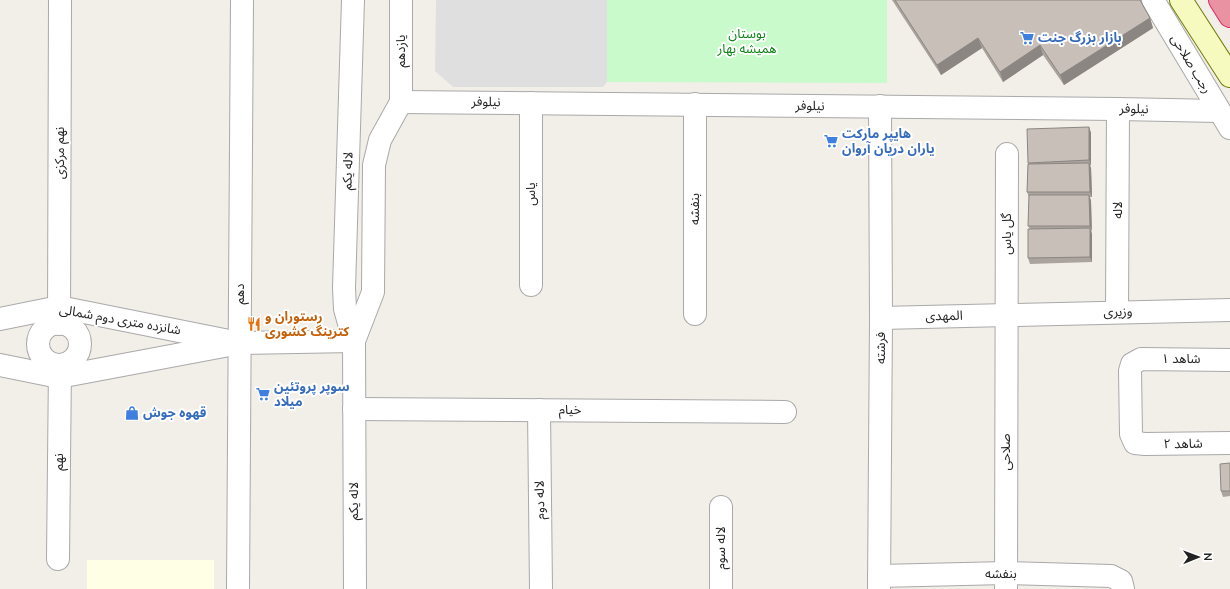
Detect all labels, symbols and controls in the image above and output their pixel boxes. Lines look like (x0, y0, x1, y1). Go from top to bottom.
park label: بوستان همیشه بهار (716, 25, 777, 58)
place label: بازار بزرگ جنت (1038, 29, 1122, 47)
supermarket icon: بازار بزرگ جنت (1019, 30, 1035, 46)
street label: رجب صلاحی (1166, 31, 1216, 97)
street label: یازدهم (392, 34, 411, 68)
street label: نیلوفر (470, 93, 501, 111)
street label: نیلوفر (794, 97, 825, 115)
street label: نیلوفر (1118, 100, 1149, 118)
place label: هایپر مارکت یاران دریان آروان (842, 125, 935, 158)
street label: نهم مرکزی (51, 127, 70, 179)
supermarket icon: هایپر مارکت یاران دریان آروان (823, 133, 839, 149)
street label: لاله یکم (338, 151, 359, 191)
street label: یاس (522, 182, 540, 206)
street label: بنفشه (686, 193, 704, 225)
street label: لاله (1109, 201, 1127, 219)
street label: گل یاس (998, 213, 1016, 255)
street label: دهم (231, 284, 250, 304)
street label: شانزده متری دوم شمالی (58, 300, 182, 340)
street label: وزیری (1103, 303, 1133, 321)
street label: المهدی (925, 307, 963, 325)
place label: رستوران و کترینگ کشوری (265, 308, 349, 341)
restaurant icon: رستوران و کترینگ کشوری (246, 316, 262, 332)
street label: فرشته (872, 332, 890, 364)
street label: شاهد ۱ (1161, 350, 1201, 368)
place label: سوپر پروتئین میلاد (274, 378, 350, 411)
supermarket icon: سوپر پروتئین میلاد (255, 386, 271, 402)
street label: خیام (559, 401, 582, 419)
place label: قهوه جوش (143, 404, 207, 422)
shop icon: قهوه جوش (124, 405, 140, 421)
street label: صلاحی (997, 433, 1015, 470)
street label: شاهد ۲ (1163, 435, 1203, 453)
street label: نهم (50, 453, 69, 471)
street label: لاله دوم (531, 480, 549, 520)
street label: لاله یکم (345, 482, 364, 520)
street label: لاله سوم (712, 526, 730, 570)
north arrow (1178, 537, 1218, 577)
text: N (1200, 553, 1215, 561)
street label: بنفشه (985, 565, 1017, 583)

